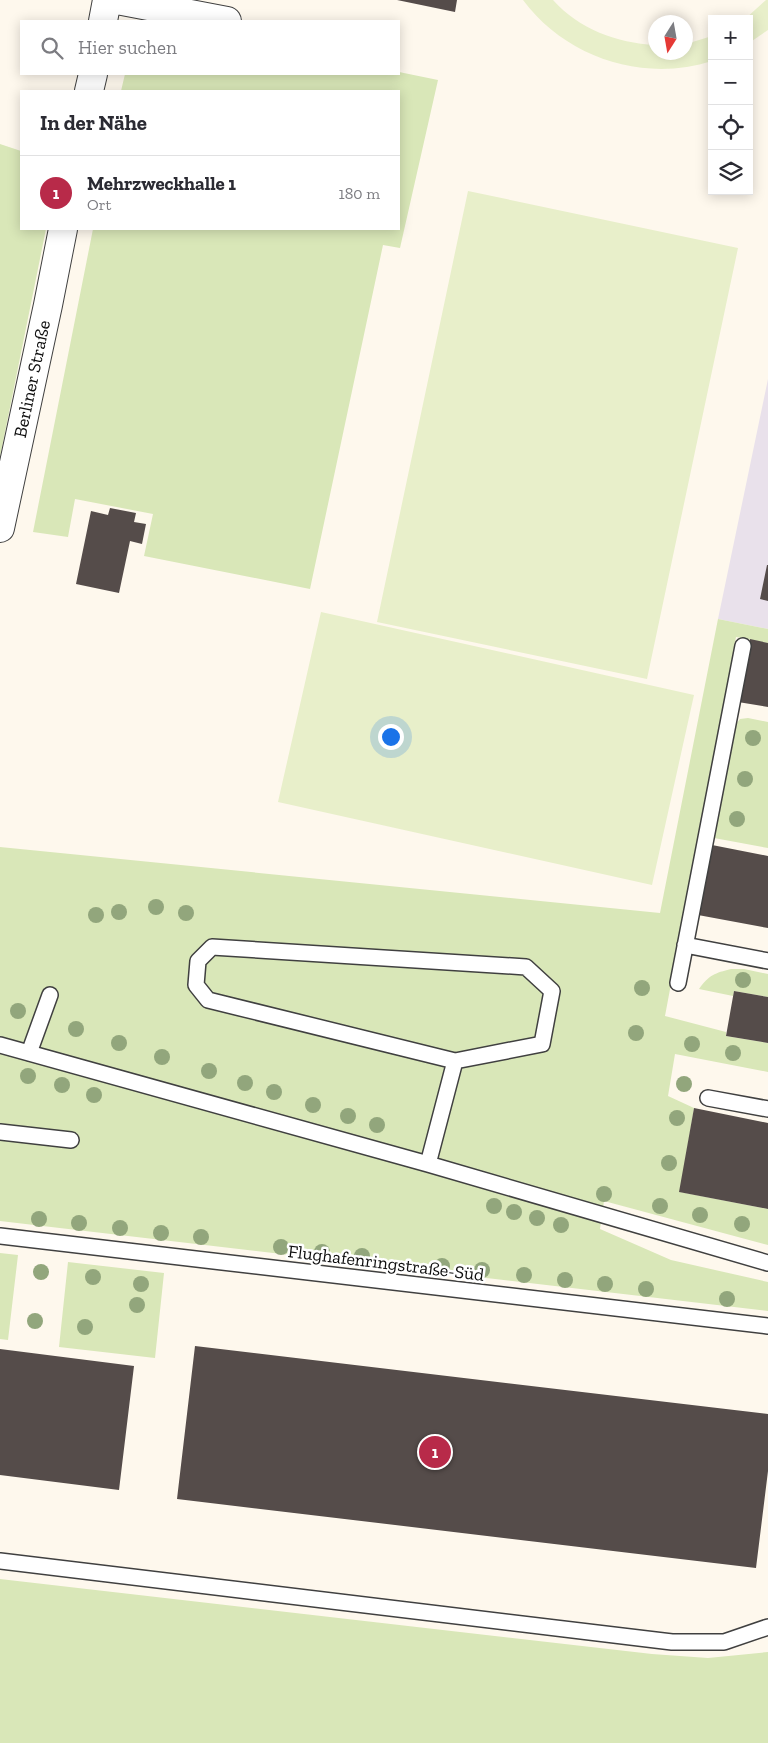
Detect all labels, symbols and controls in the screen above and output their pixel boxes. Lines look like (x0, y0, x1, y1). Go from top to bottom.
north arrow (648, 15, 693, 60)
map controls (708, 15, 753, 195)
button: + (708, 15, 753, 60)
search box (20, 20, 400, 75)
icon: search (38, 34, 66, 62)
text: Hier suchen (78, 36, 177, 59)
button: − (708, 60, 753, 105)
button: locate (708, 105, 753, 150)
text: In der Nähe (40, 110, 147, 135)
button: layers (708, 150, 753, 195)
text: Mehrzweckhalle 1 (87, 172, 236, 195)
text: 1 (53, 184, 59, 203)
text: 180 m (339, 184, 380, 203)
text: Ort (87, 195, 111, 214)
street label: Berliner Straße (9, 318, 55, 440)
your location (378, 724, 404, 750)
street label: Flughafenringstraße-Süd (287, 1240, 486, 1286)
pin: 1 (419, 1433, 451, 1471)

